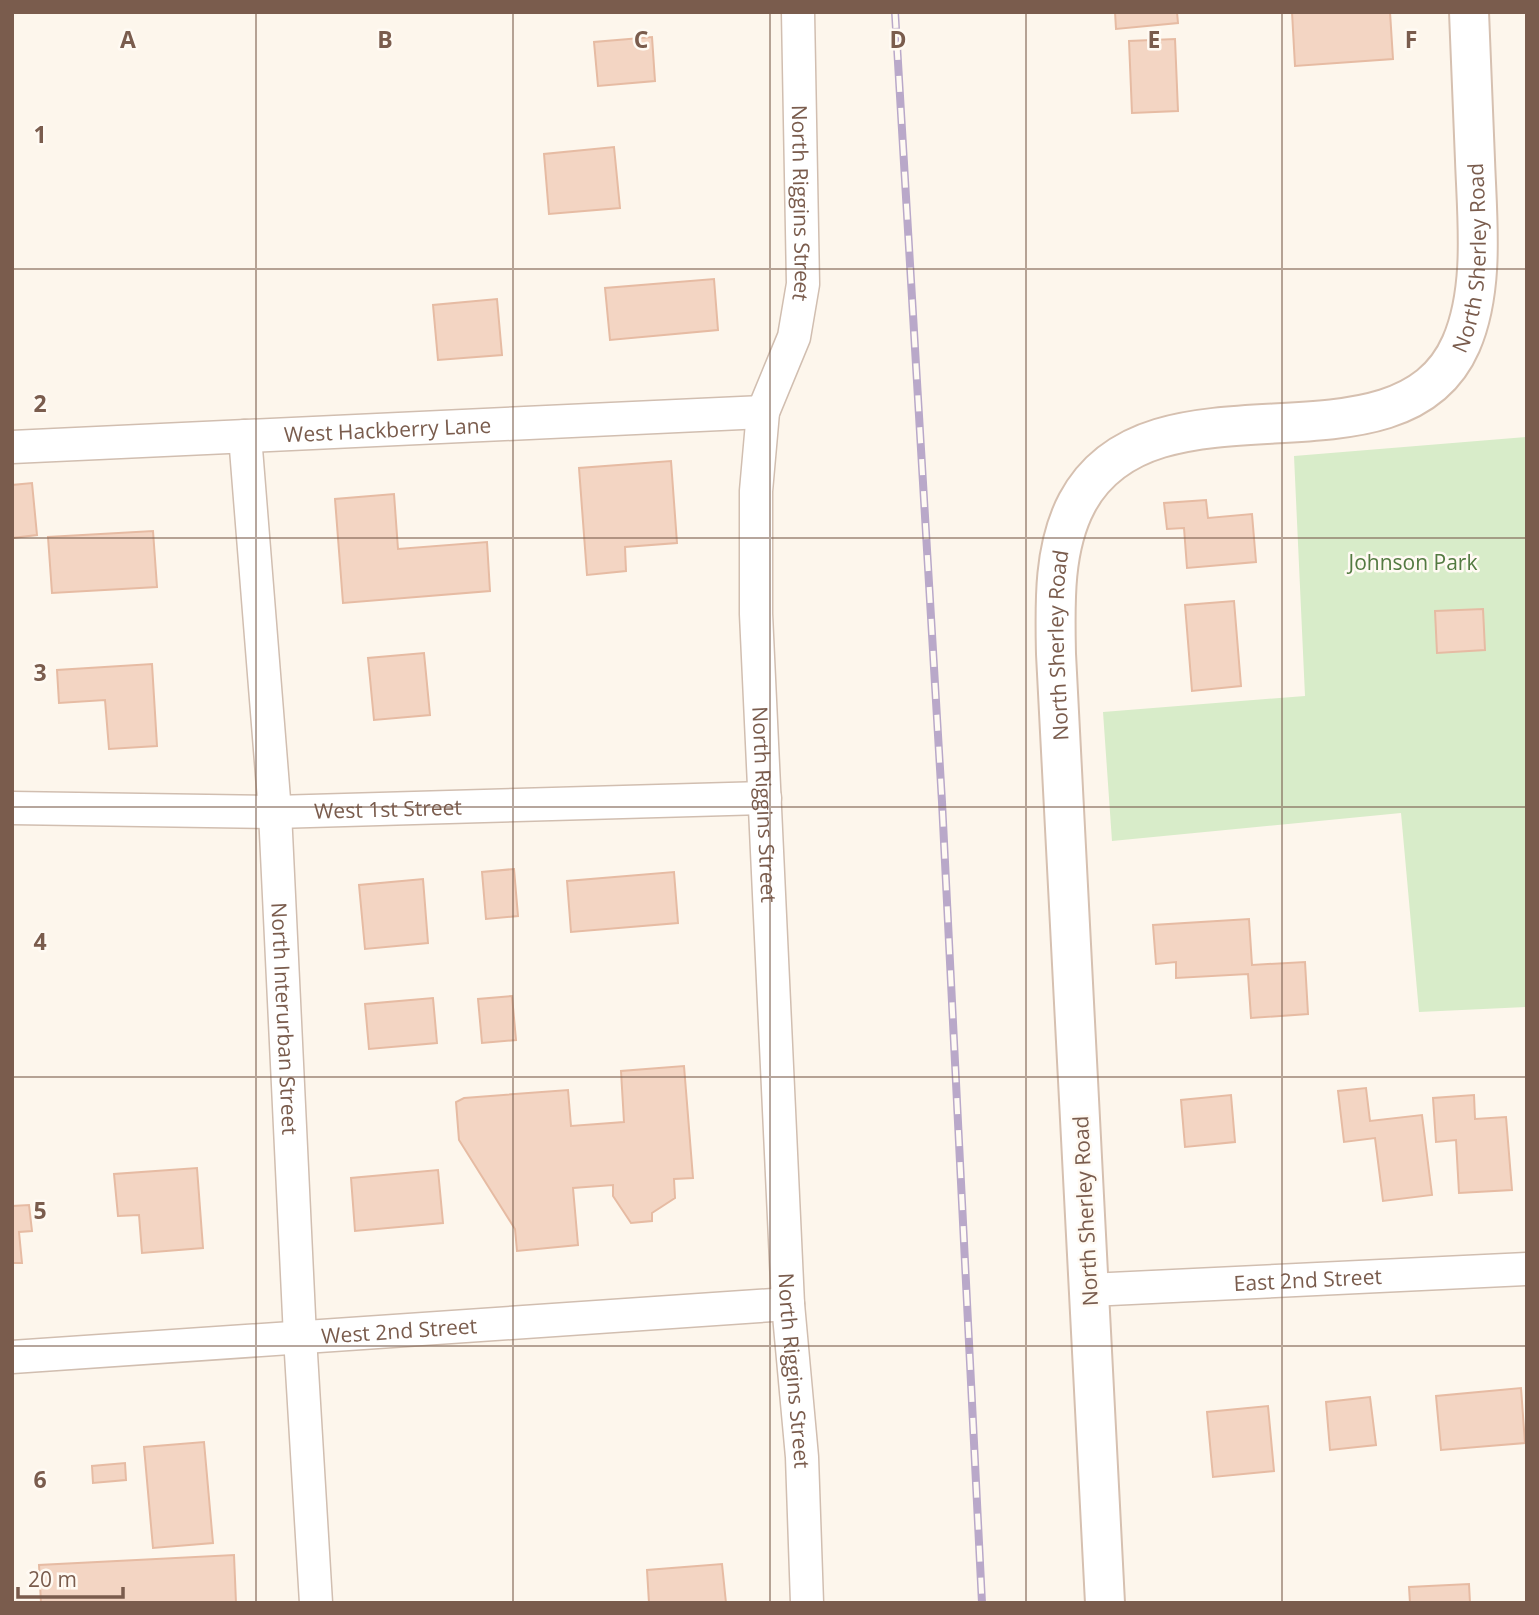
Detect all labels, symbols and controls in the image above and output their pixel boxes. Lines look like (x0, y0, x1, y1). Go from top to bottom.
text: A (120, 23, 136, 55)
text: B (377, 23, 393, 55)
text: C (634, 23, 648, 55)
text: D (889, 23, 907, 55)
text: E (1148, 23, 1160, 55)
text: F (1405, 23, 1417, 55)
street label: North Riggins Street (786, 105, 817, 303)
text: 1 (33, 118, 47, 150)
street label: North Sherley Road (1445, 162, 1492, 357)
text: 2 (33, 387, 47, 419)
street label: West Hackberry Lane (283, 411, 492, 448)
street label: North Sherley Road (1041, 548, 1075, 741)
park label: Johnson Park (1347, 548, 1477, 576)
text: 3 (33, 656, 47, 688)
street label: North Riggins Street (746, 706, 783, 903)
street label: West 1st Street (314, 793, 462, 825)
street label: North Interurban Street (265, 902, 304, 1135)
text: 4 (33, 925, 47, 957)
street label: North Sherley Road (1066, 1115, 1104, 1307)
text: 5 (33, 1194, 47, 1226)
street label: East 2nd Street (1233, 1262, 1382, 1297)
street label: North Riggins Street (773, 1272, 816, 1469)
street label: West 2nd Street (320, 1311, 478, 1350)
text: 6 (33, 1463, 47, 1495)
scale bar (18, 1556, 122, 1600)
text: 20 m (28, 1565, 77, 1593)

